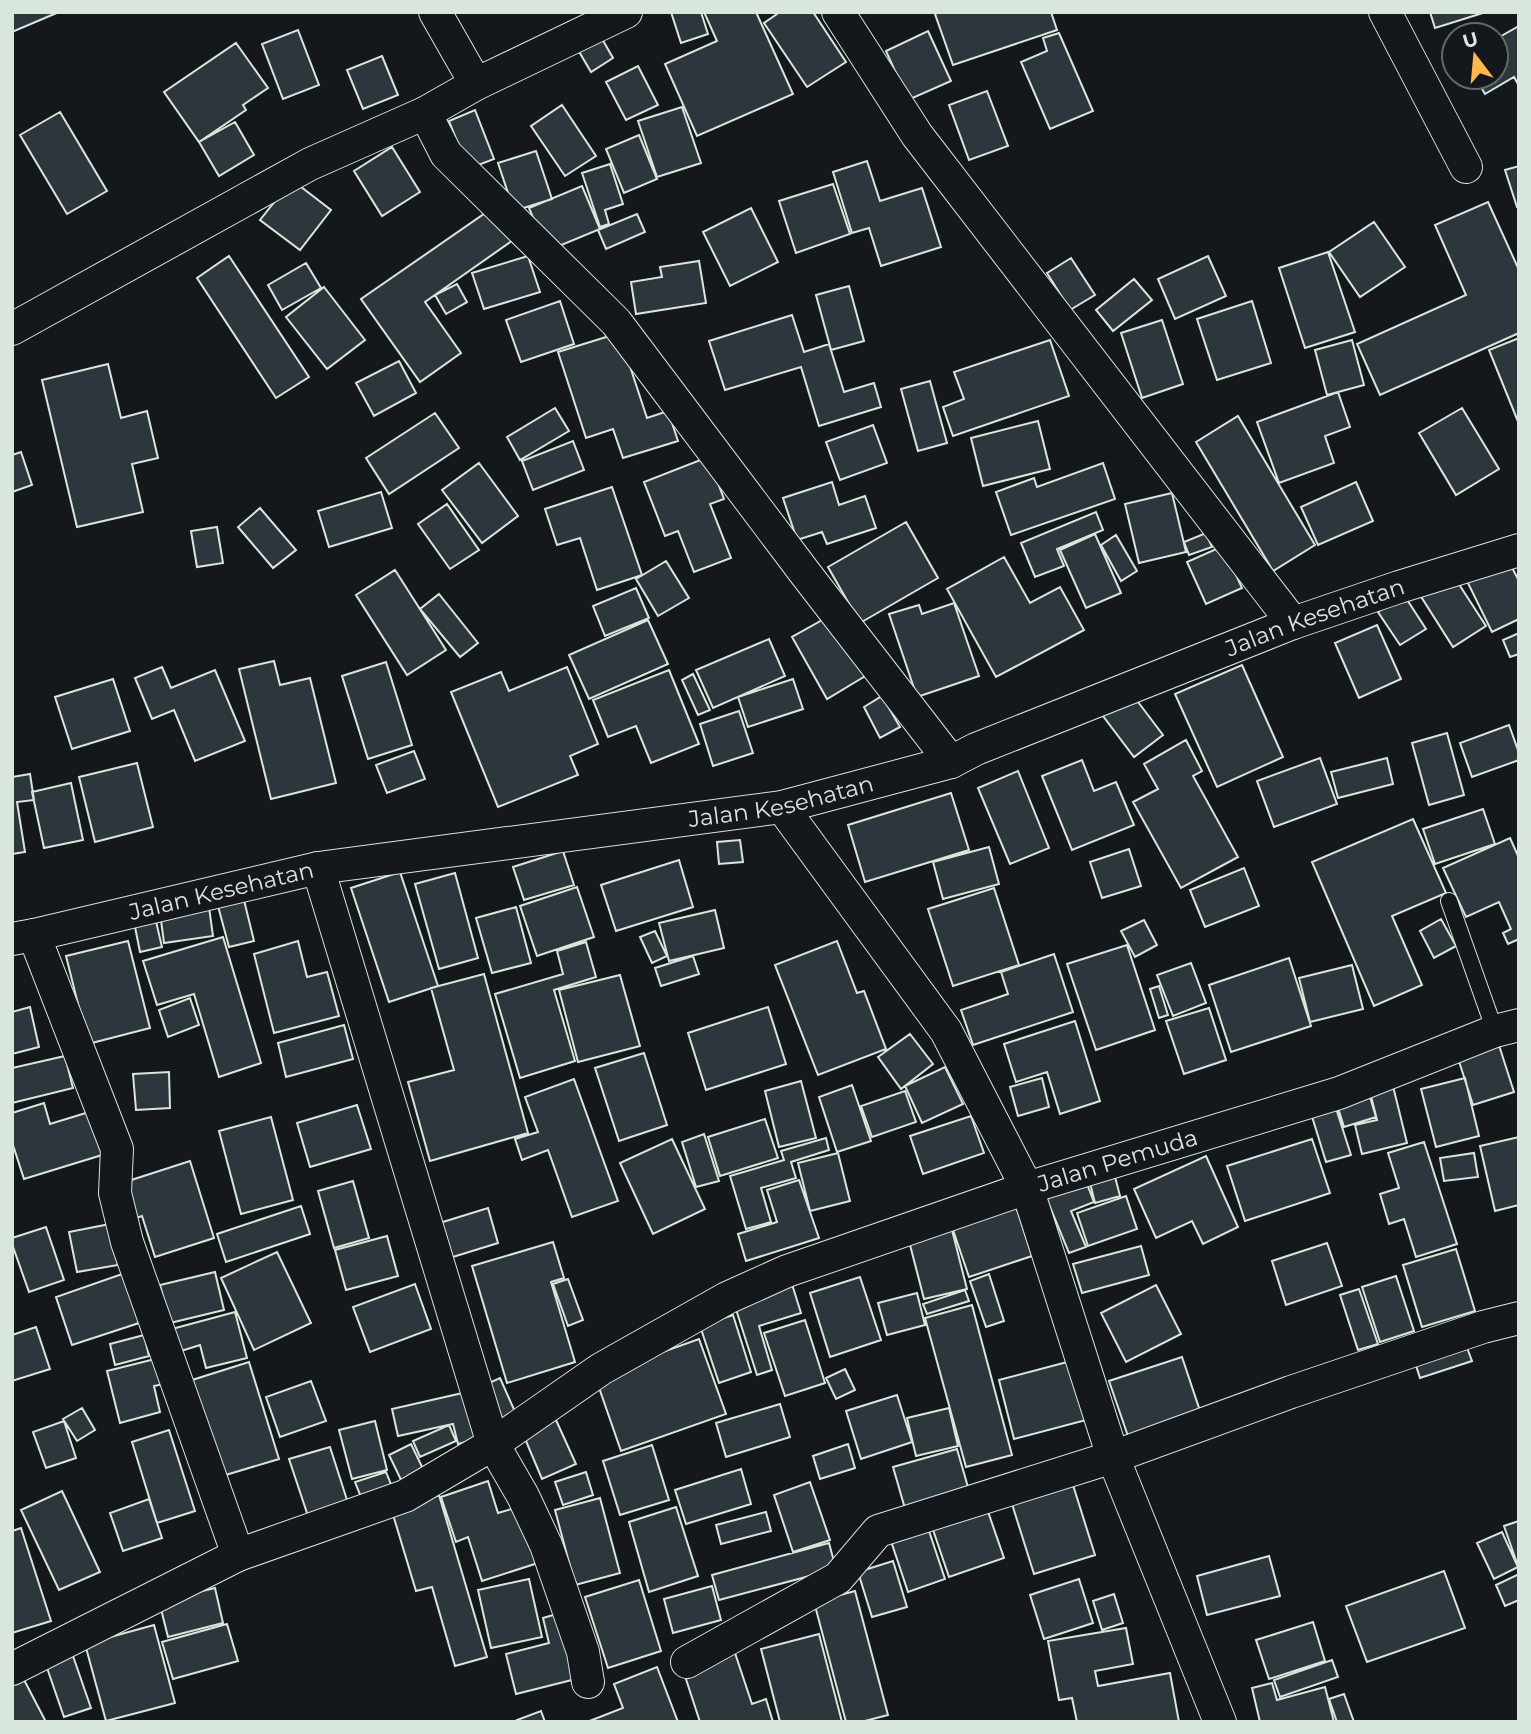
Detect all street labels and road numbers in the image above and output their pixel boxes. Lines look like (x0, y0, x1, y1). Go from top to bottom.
street label: Jalan Kesehatan (1220, 572, 1408, 663)
street label: Jalan Kesehatan (686, 769, 877, 833)
street label: Jalan Kesehatan (126, 856, 316, 926)
street label: Jalan Pemuda (1033, 1123, 1201, 1198)

